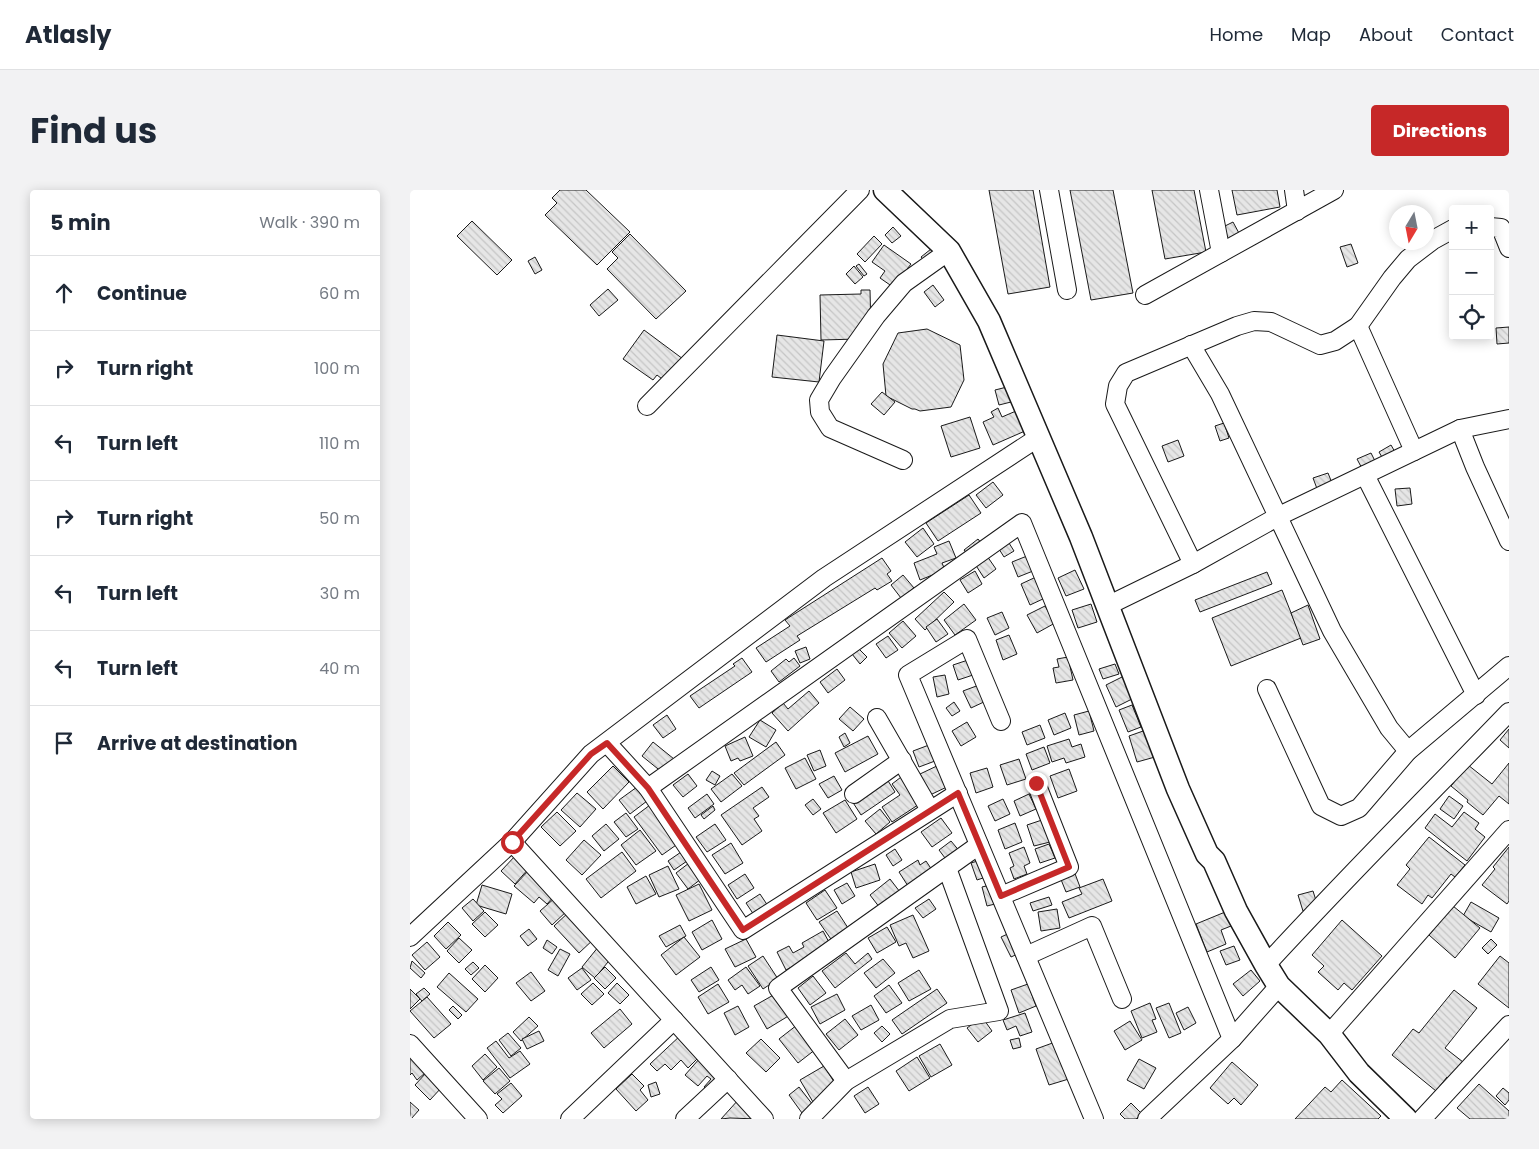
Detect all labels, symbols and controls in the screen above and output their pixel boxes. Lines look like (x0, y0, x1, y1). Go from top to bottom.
text: Atlasly (25, 18, 111, 51)
text: Home (1209, 22, 1263, 47)
text: Map (1291, 22, 1331, 47)
text: About (1359, 22, 1413, 47)
text: Contact (1441, 22, 1514, 47)
button: Directions (1371, 105, 1509, 156)
text: Find us (30, 106, 157, 155)
north arrow (1389, 205, 1434, 250)
map controls (1449, 205, 1494, 340)
button: + (1449, 205, 1494, 250)
text: 5 min (50, 208, 111, 237)
text: Walk · 390 m (259, 211, 360, 234)
button: − (1449, 250, 1494, 295)
icon: ahead (50, 279, 78, 307)
text: Continue (97, 280, 187, 307)
text: 60 m (319, 282, 360, 305)
button: locate (1449, 295, 1494, 340)
icon: right (50, 354, 78, 382)
text: Turn right (97, 355, 193, 382)
text: 100 m (314, 357, 360, 380)
icon: left (50, 429, 78, 457)
text: Turn left (97, 430, 178, 457)
text: 110 m (319, 432, 360, 455)
icon: right (50, 504, 78, 532)
text: Turn right (97, 505, 193, 532)
text: 50 m (319, 507, 360, 530)
icon: left (50, 579, 78, 607)
text: Turn left (97, 580, 178, 607)
text: 30 m (320, 582, 360, 605)
icon: left (50, 654, 78, 682)
text: Turn left (97, 655, 178, 682)
text: 40 m (319, 657, 360, 680)
icon: arrive (50, 729, 78, 757)
text: Arrive at destination (97, 730, 298, 757)
route end (1025, 772, 1048, 795)
route start (501, 831, 524, 854)

